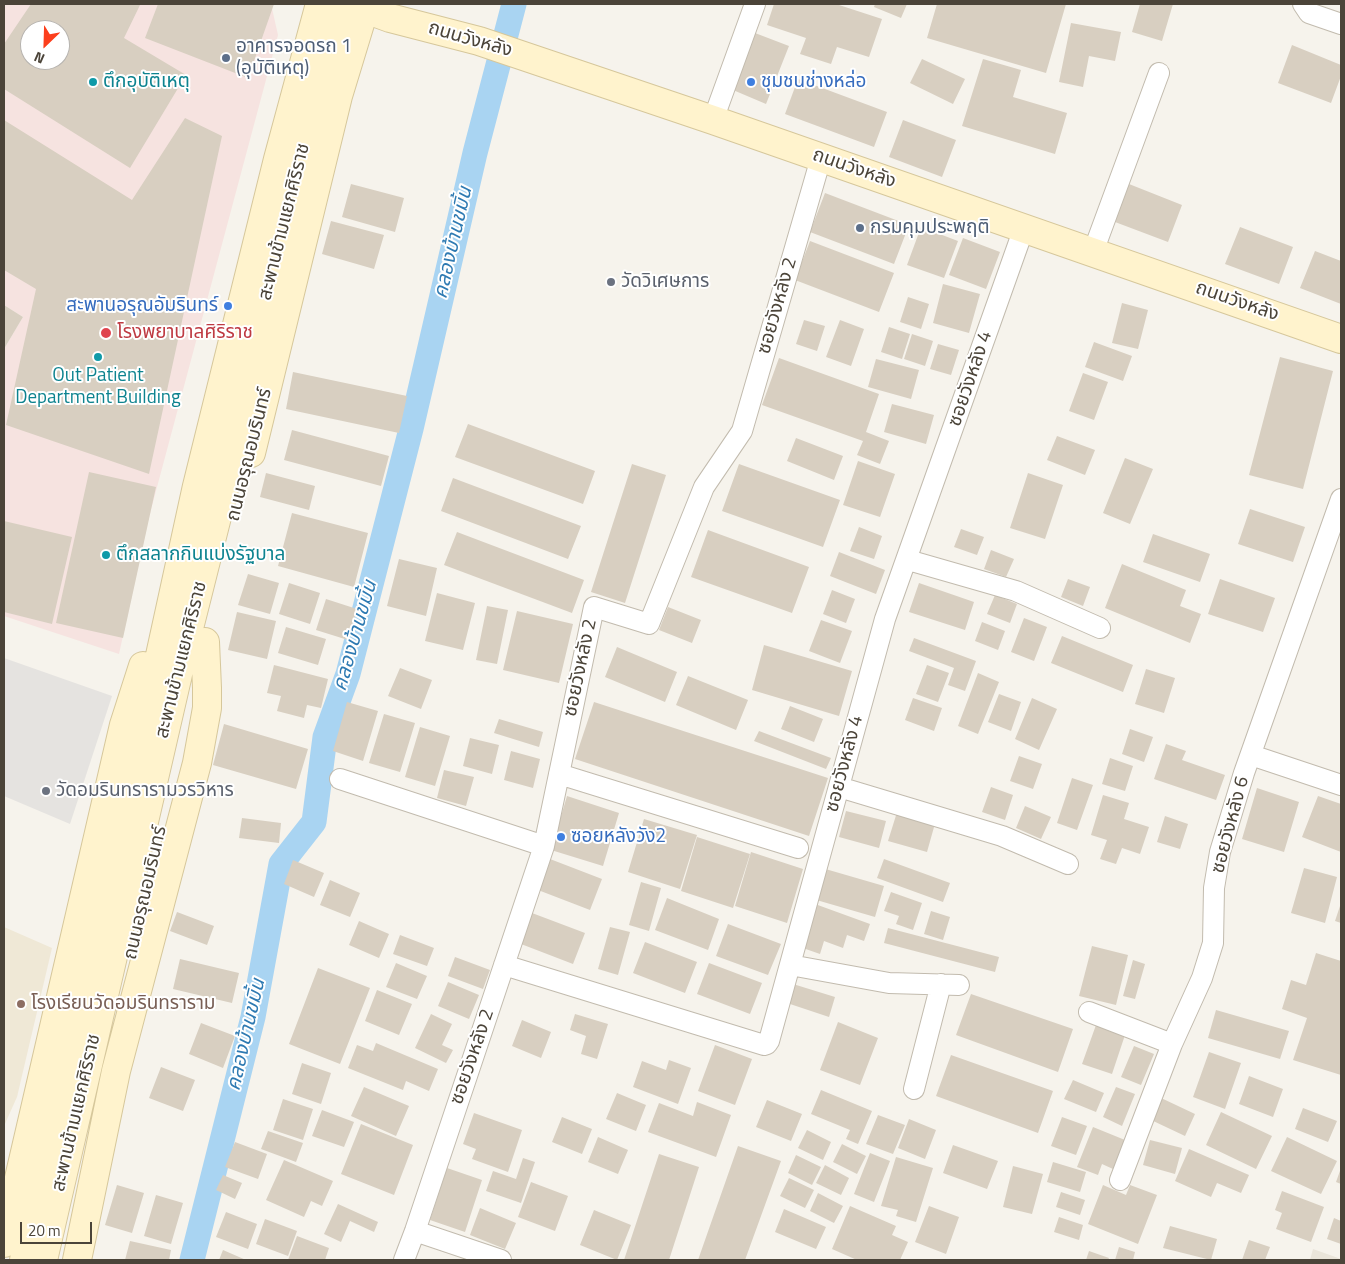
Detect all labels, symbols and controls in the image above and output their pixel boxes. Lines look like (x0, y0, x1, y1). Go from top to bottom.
street label: ถนนวังหลัง (425, 17, 515, 63)
north arrow (20, 20, 70, 70)
place label: อาคารจอดรถ 1 (อุบัติเหตุ) (236, 36, 352, 80)
text: N (30, 47, 48, 70)
marker: อาคารจอดรถ 1 (อุบัติเหตุ) (220, 52, 232, 64)
place label: ตึกอุบัติเหตุ (103, 71, 190, 93)
place label: ชุมชนช่างหล่อ (761, 71, 866, 93)
marker: ตึกอุบัติเหตุ (87, 76, 99, 88)
marker: ชุมชนช่างหล่อ (745, 76, 757, 88)
street label: สะพานข้ามแยกศิริราช (254, 141, 316, 303)
street label: ถนนวังหลัง (809, 144, 899, 194)
water label: คลองบ้านขมิ้น (430, 185, 478, 301)
place label: กรมคุมประพฤติ (870, 217, 990, 239)
marker: กรมคุมประพฤติ (854, 222, 866, 234)
street label: ซอยวังหลัง 2 (753, 255, 803, 357)
place label: วัดวิเศษการ (621, 271, 709, 293)
marker: วัดวิเศษการ (605, 276, 617, 288)
street label: ถนนวังหลัง (1192, 277, 1282, 327)
place label: สะพานอรุณอัมรินทร์ (66, 295, 218, 317)
marker: สะพานอรุณอัมรินทร์ (222, 300, 234, 312)
place label: โรงพยาบาลศิริราช (117, 322, 253, 344)
marker: โรงพยาบาลศิริราช (99, 326, 113, 340)
street label: ซอยวังหลัง 4 (944, 328, 998, 430)
marker: Out Patient Department Building (92, 351, 104, 363)
place label: Out Patient Department Building (15, 365, 181, 409)
street label: ถนนอรุณอมรินทร์ (222, 386, 278, 524)
place label: ตึกสลากกินแบ่งรัฐบาล (116, 544, 285, 566)
marker: ตึกสลากกินแบ่งรัฐบาล (100, 549, 112, 561)
water label: คลองบ้านขมิ้น (329, 578, 383, 694)
street label: สะพานข้ามแยกศิริราช (151, 579, 213, 741)
street label: ซอยวังหลัง 2 (560, 617, 602, 719)
street label: ซอยวังหลัง 4 (821, 713, 869, 815)
street label: ซอยวังหลัง 6 (1207, 774, 1255, 876)
place label: วัดอมรินทรารามวรวิหาร (56, 780, 234, 802)
marker: วัดอมรินทรารามวรวิหาร (40, 785, 52, 797)
street label: ถนนอรุณอมรินทร์ (120, 824, 172, 962)
place label: ซอยหลังวัง2 (571, 826, 666, 848)
marker: ซอยหลังวัง2 (555, 831, 567, 843)
water label: คลองบ้านขมิ้น (223, 977, 271, 1093)
place label: โรงเรียนวัดอมรินทราราม (31, 993, 216, 1015)
marker: โรงเรียนวัดอมรินทราราม (15, 998, 27, 1010)
street label: ซอยวังหลัง 2 (446, 1006, 500, 1108)
street label: สะพานข้ามแยกศิริราช (48, 1032, 106, 1194)
scale bar (22, 1212, 95, 1244)
text: 20 m (28, 1219, 61, 1242)

